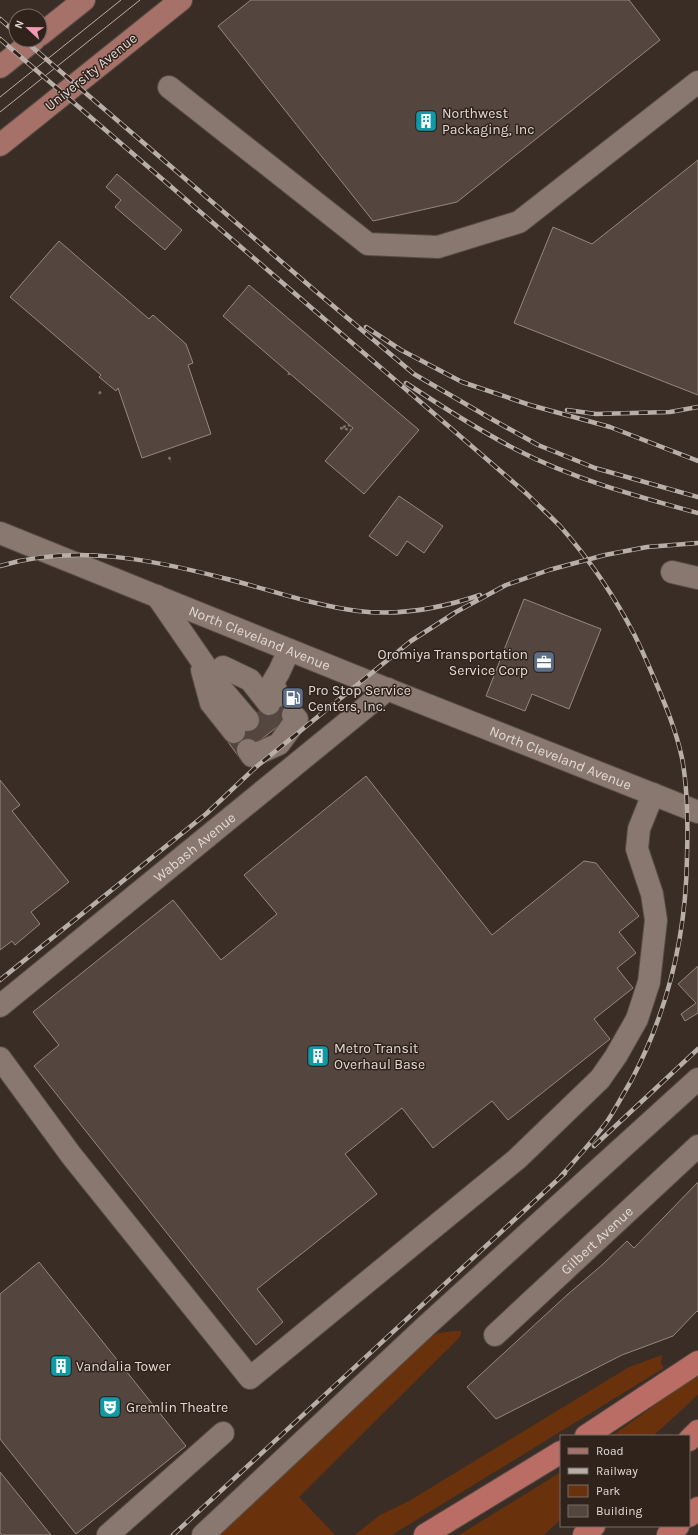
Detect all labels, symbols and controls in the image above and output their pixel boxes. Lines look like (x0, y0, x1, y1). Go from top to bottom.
north arrow (8, 8, 48, 48)
text: N (12, 18, 27, 31)
street label: University Avenue (41, 30, 141, 114)
place label: Northwest Packaging, Inc (442, 105, 535, 138)
building icon: Northwest Packaging, Inc (413, 108, 439, 134)
street label: North Cleveland Avenue (186, 602, 333, 674)
place label: Oromiya Transportation Service Corp (377, 646, 528, 679)
office icon: Oromiya Transportation Service Corp (531, 649, 557, 675)
place label: Pro Stop Service Centers, Inc. (308, 682, 411, 715)
fuel station icon: Pro Stop Service Centers, Inc. (280, 685, 306, 711)
street label: North Cleveland Avenue (487, 722, 634, 793)
street label: Wabash Avenue (150, 809, 239, 886)
place label: Metro Transit Overhaul Base (334, 1040, 425, 1073)
building icon: Metro Transit Overhaul Base (305, 1043, 331, 1069)
street label: Gilbert Avenue (557, 1203, 636, 1278)
building icon: Vandalia Tower (48, 1353, 74, 1379)
place label: Vandalia Tower (76, 1358, 172, 1375)
theatre icon: Gremlin Theatre (97, 1394, 123, 1420)
place label: Gremlin Theatre (126, 1399, 228, 1416)
legend (560, 1435, 690, 1527)
text: Road (596, 1444, 624, 1458)
text: Railway (596, 1464, 638, 1478)
text: Park (596, 1484, 621, 1498)
text: Building (596, 1504, 643, 1518)

